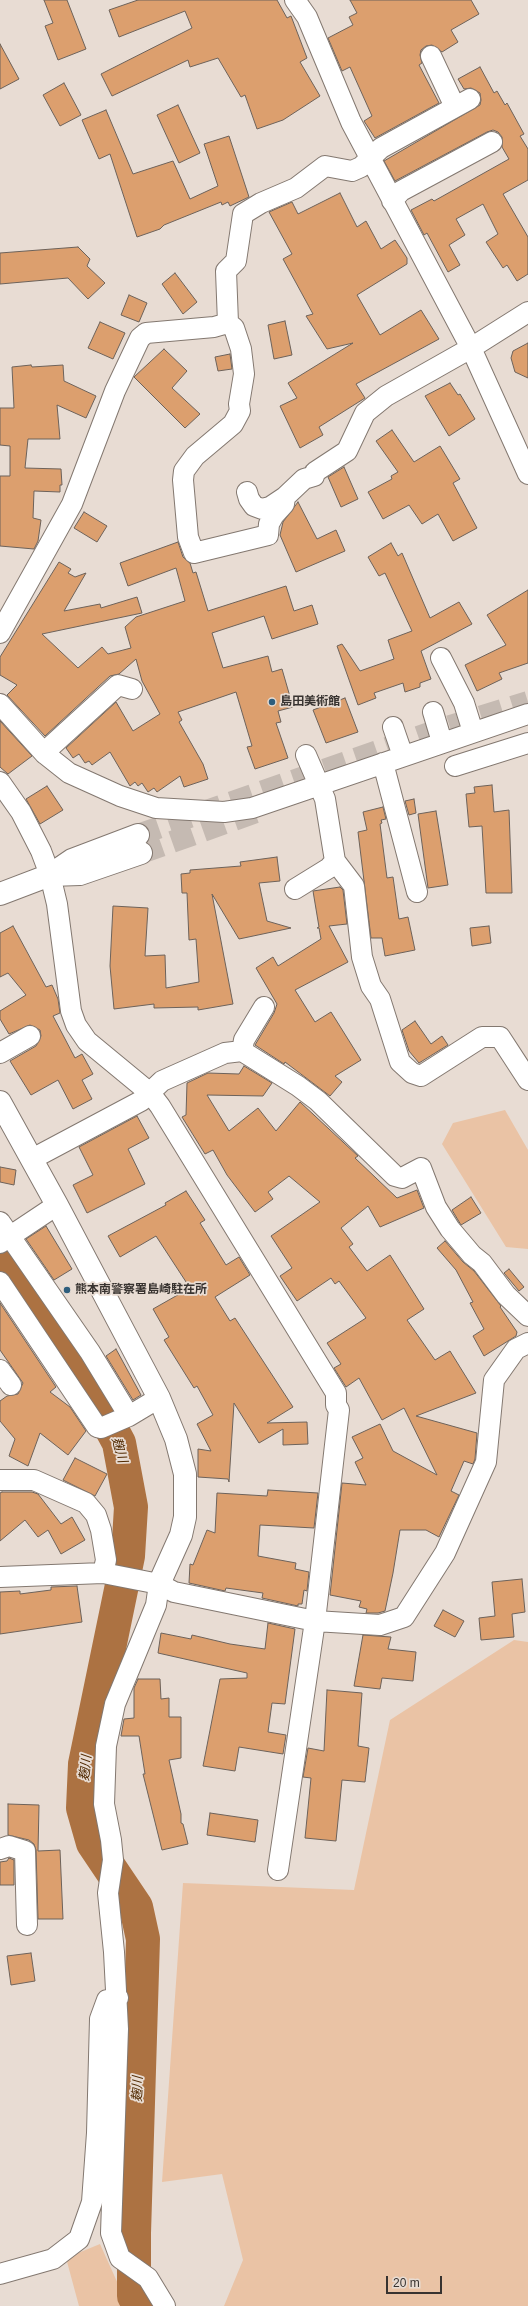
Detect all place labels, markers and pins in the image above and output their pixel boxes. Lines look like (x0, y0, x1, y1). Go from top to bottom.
place label: 島田美術館 (280, 695, 340, 709)
marker: 島田美術館 (267, 697, 277, 707)
place label: 熊本南警察署島崎駐在所 (75, 1283, 207, 1297)
marker: 熊本南警察署島崎駐在所 (62, 1285, 72, 1295)

